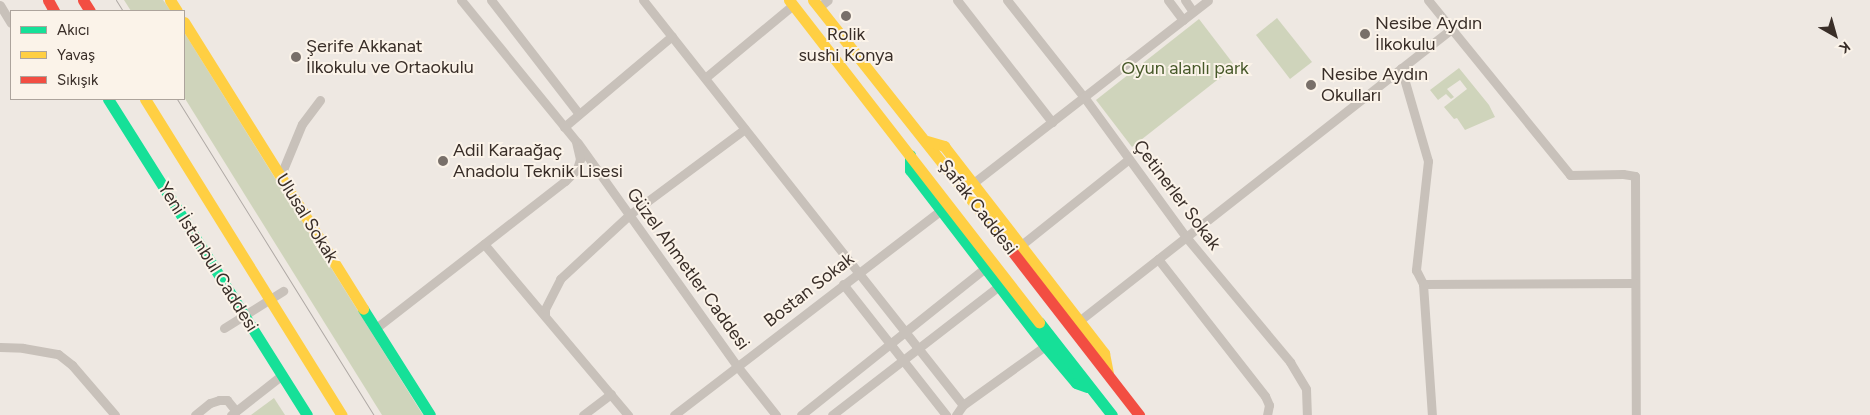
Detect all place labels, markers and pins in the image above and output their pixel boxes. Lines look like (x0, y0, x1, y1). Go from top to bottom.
marker: Rolik sushi Konya (840, 10, 852, 22)
place label: Nesibe Aydın İlkokulu (1375, 13, 1482, 56)
place label: Rolik sushi Konya (798, 24, 894, 66)
marker: Nesibe Aydın İlkokulu (1359, 28, 1371, 40)
place label: Şerife Akkanat İlkokulu ve Ortaokulu (306, 36, 474, 78)
marker: Şerife Akkanat İlkokulu ve Ortaokulu (290, 51, 302, 63)
place label: Nesibe Aydın Okulları (1321, 64, 1428, 106)
marker: Nesibe Aydın Okulları (1305, 79, 1317, 91)
place label: Adil Karaağaç Anadolu Teknik Lisesi (453, 140, 623, 182)
marker: Adil Karaağaç Anadolu Teknik Lisesi (437, 155, 449, 167)

